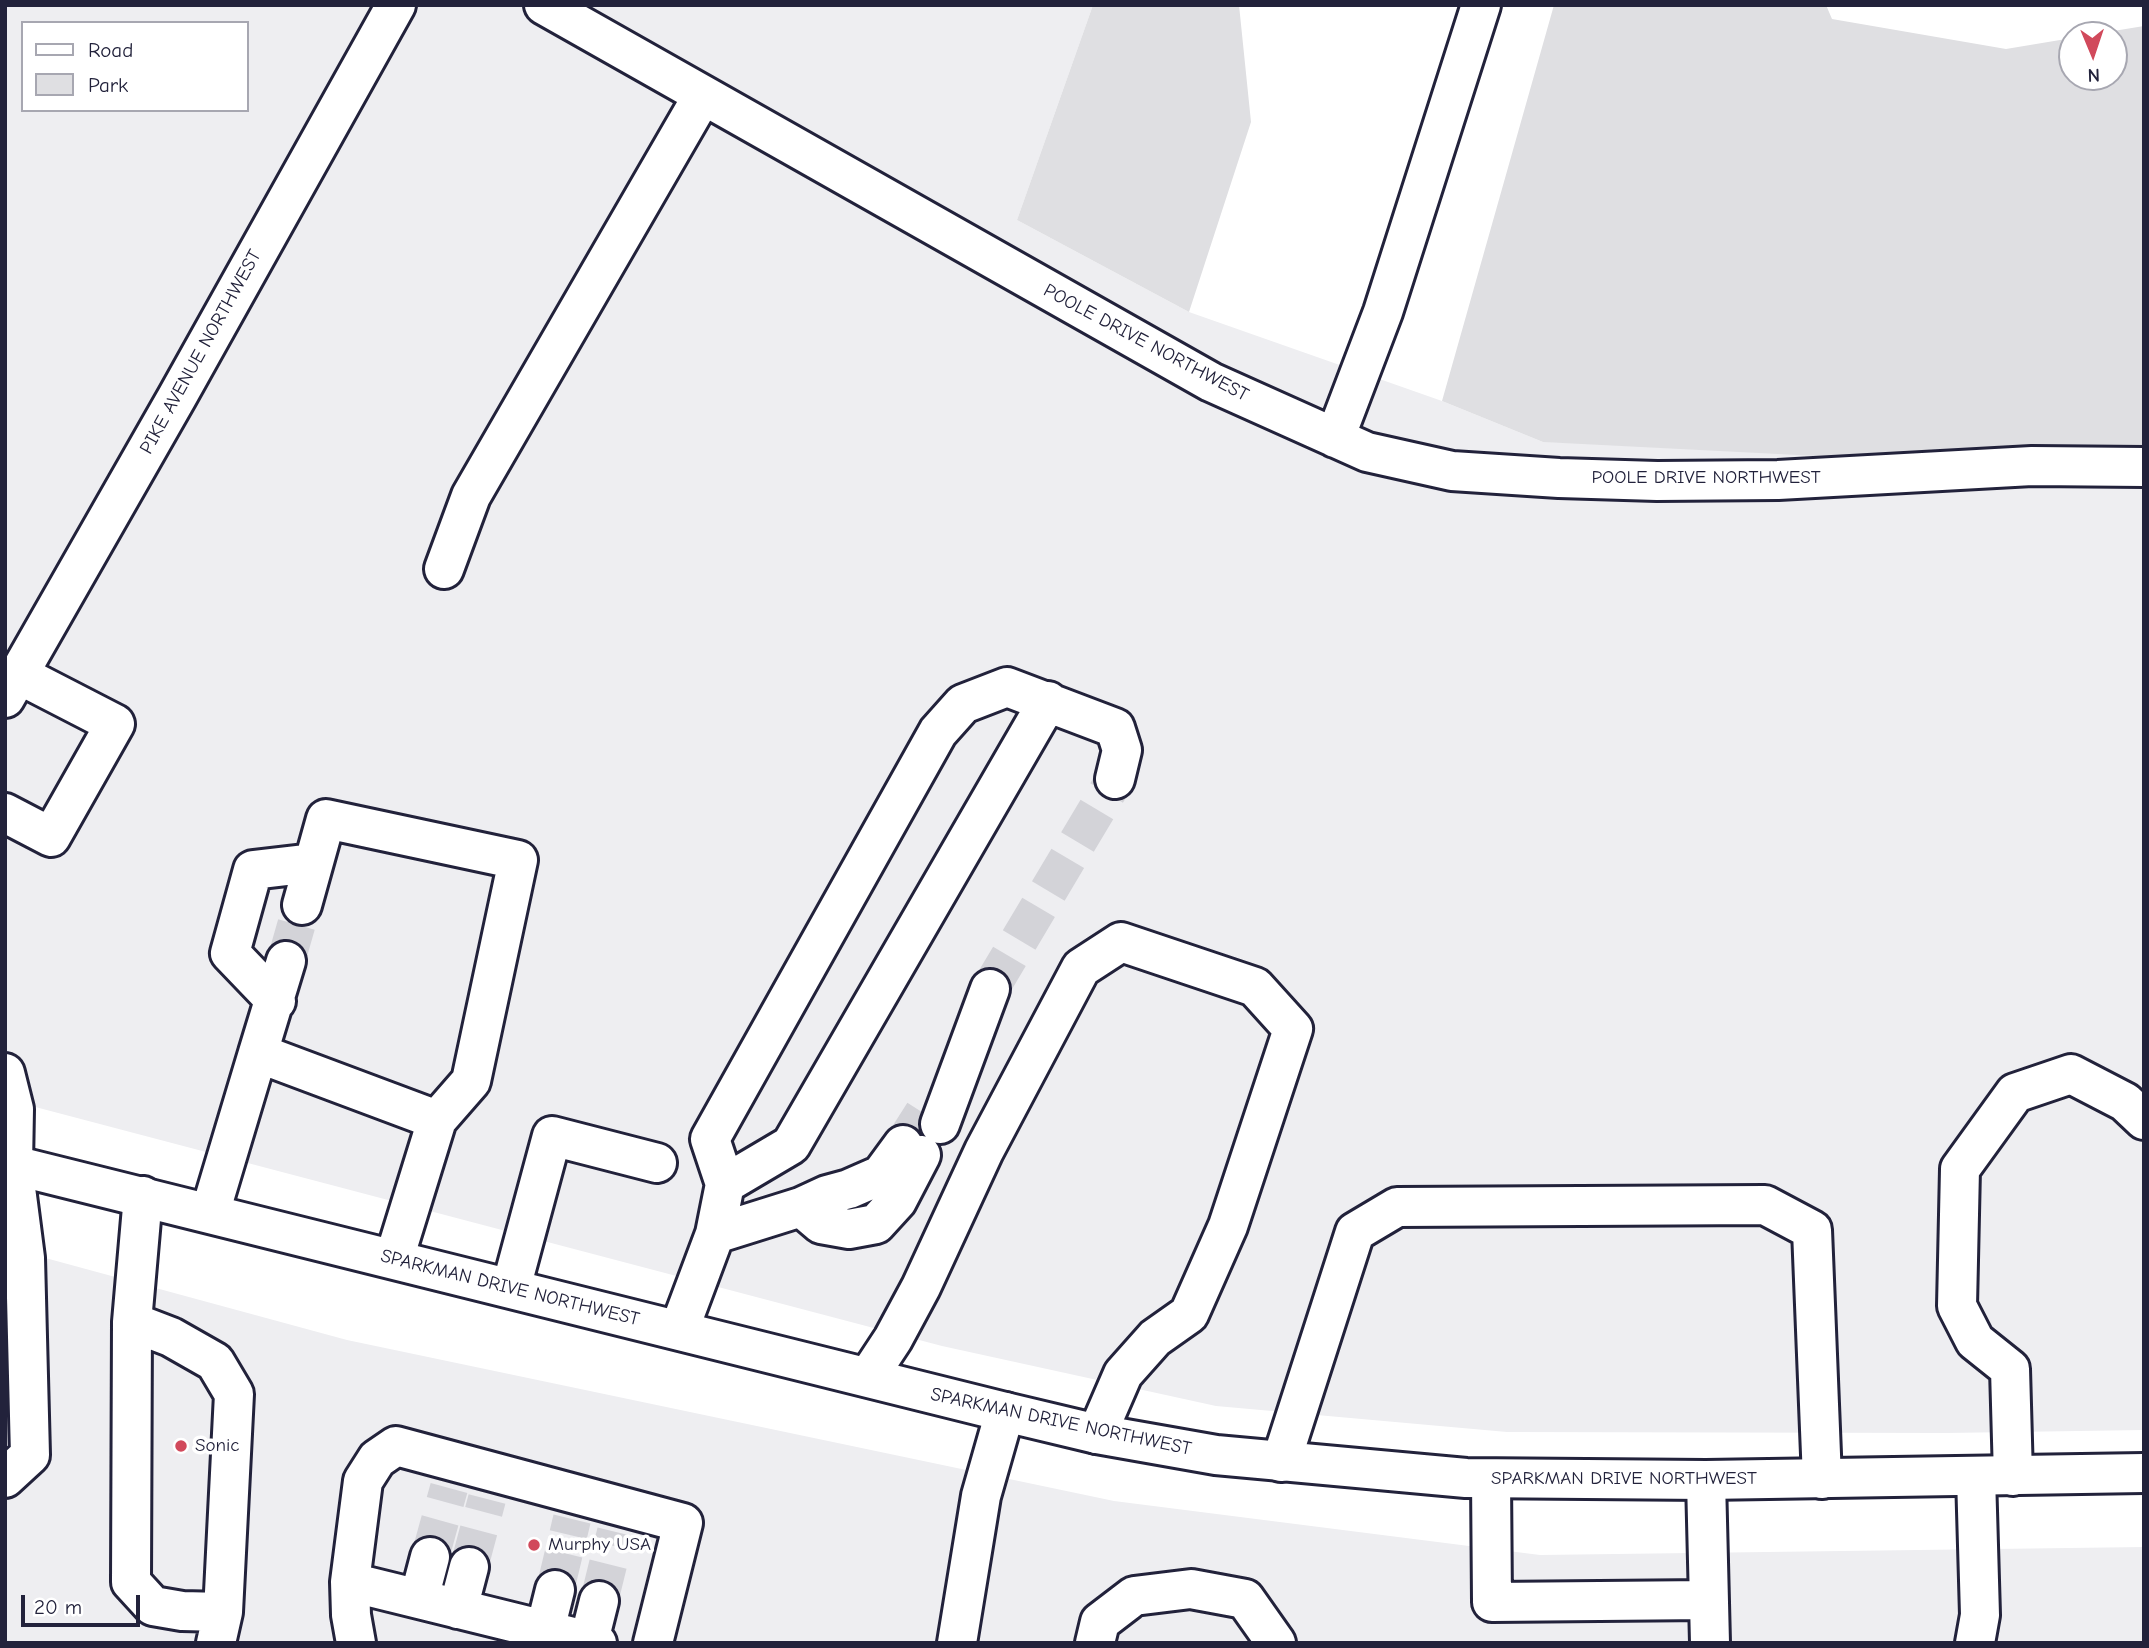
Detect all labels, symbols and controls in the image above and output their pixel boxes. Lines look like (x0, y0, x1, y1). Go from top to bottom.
legend (21, 21, 248, 112)
north arrow (2058, 21, 2128, 91)
text: Road (88, 38, 133, 62)
text: N (2087, 64, 2100, 86)
text: Park (88, 73, 128, 97)
street label: PIKE AVENUE NORTHWEST (135, 246, 267, 458)
street label: POOLE DRIVE NORTHWEST (1039, 279, 1253, 407)
street label: POOLE DRIVE NORTHWEST (1591, 467, 1821, 489)
street label: SPARKMAN DRIVE NORTHWEST (378, 1245, 642, 1331)
street label: SPARKMAN DRIVE NORTHWEST (929, 1383, 1193, 1461)
place label: Sonic (195, 1435, 240, 1457)
marker: Sonic (173, 1438, 189, 1454)
street label: SPARKMAN DRIVE NORTHWEST (1491, 1468, 1757, 1490)
place label: Murphy USA (548, 1534, 651, 1556)
marker: Murphy USA (526, 1537, 542, 1553)
scale bar (24, 1582, 144, 1626)
text: 20 m (34, 1595, 82, 1619)

